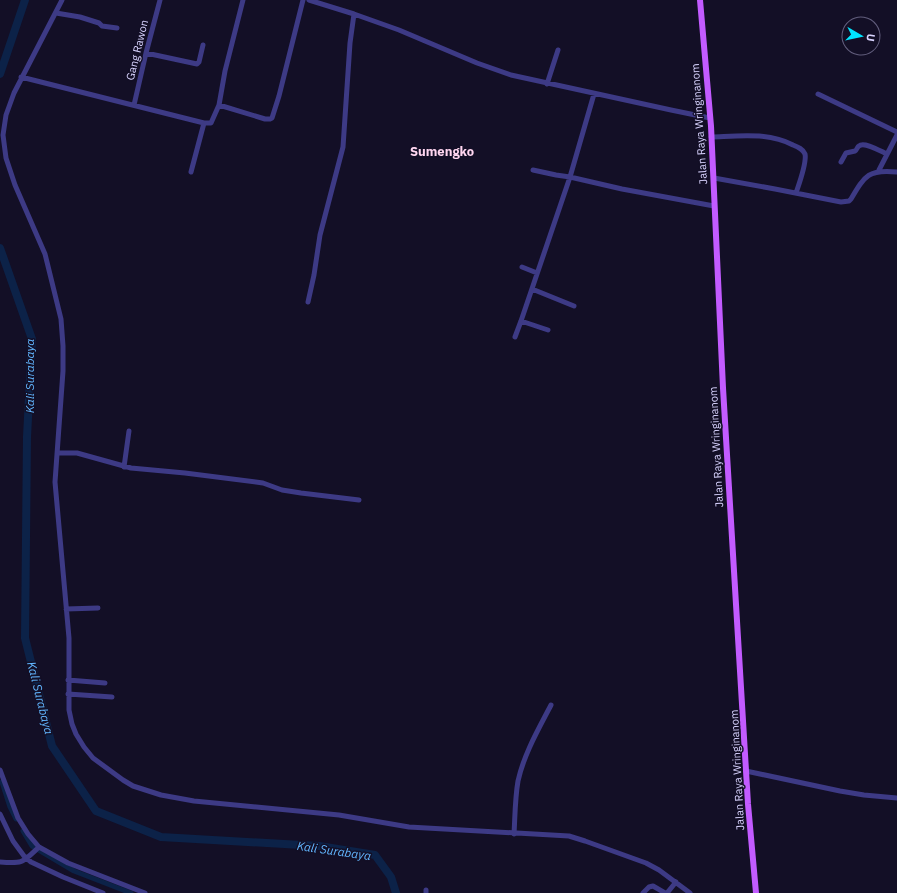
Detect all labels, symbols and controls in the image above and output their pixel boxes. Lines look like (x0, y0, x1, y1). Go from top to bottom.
north arrow (841, 16, 881, 56)
street label: Gang Rawon (123, 18, 151, 82)
text: U (863, 33, 878, 42)
street label: Jalan Raya Wringinanom (688, 63, 710, 185)
district label: Sumengko (410, 143, 474, 160)
water label: Kali Surabaya (22, 339, 37, 413)
street label: Jalan Raya Wringinanom (706, 386, 726, 508)
water label: Kali Surabaya (24, 660, 57, 736)
street label: Jalan Raya Wringinanom (727, 709, 747, 831)
water label: Kali Surabaya (296, 838, 372, 863)

